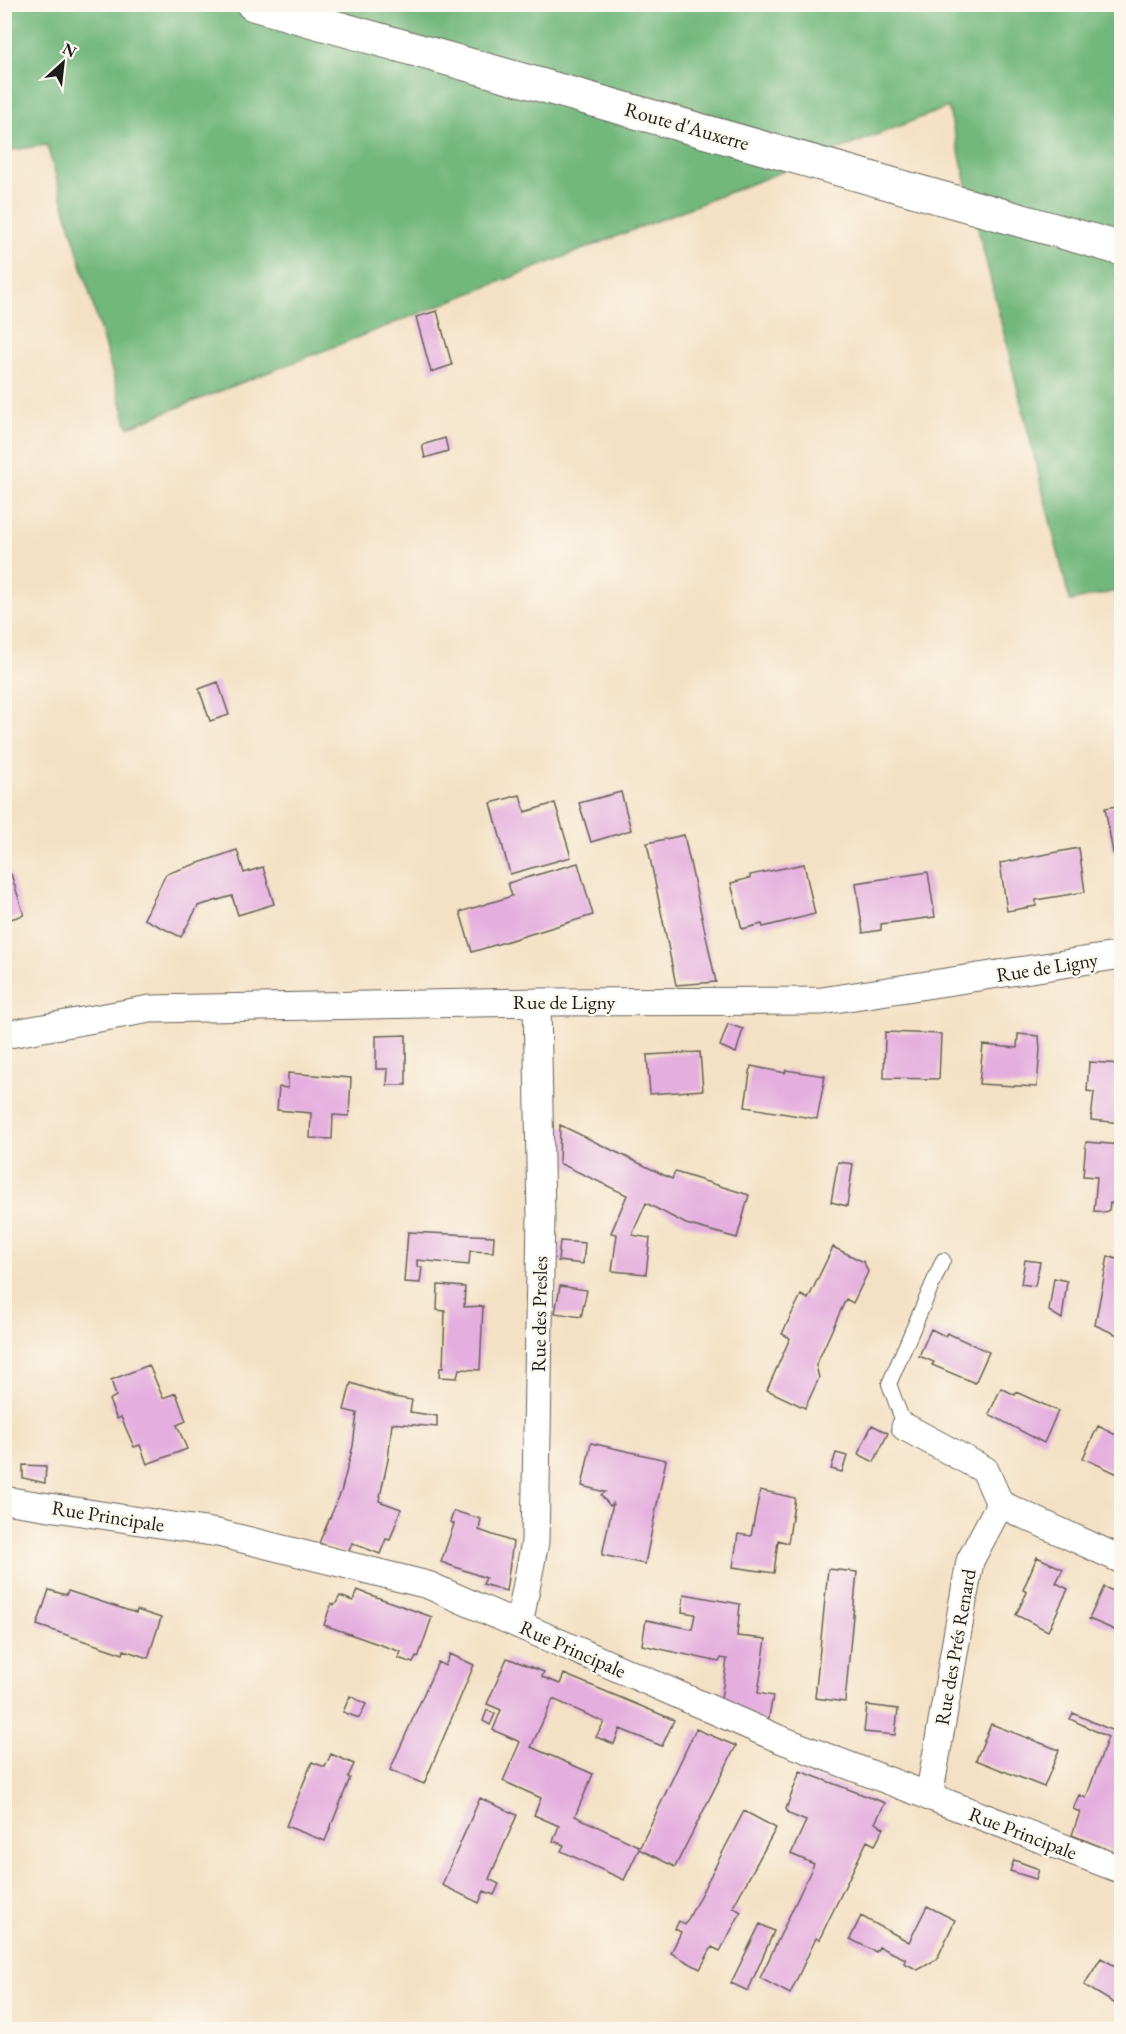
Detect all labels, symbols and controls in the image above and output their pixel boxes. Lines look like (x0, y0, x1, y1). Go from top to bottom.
north arrow (33, 33, 93, 93)
text: N (59, 38, 80, 62)
street label: Route d'Auxerre (622, 96, 752, 156)
street label: Rue de Ligny (994, 946, 1100, 988)
street label: Rue de Ligny (513, 989, 615, 1015)
street label: Rue des Presles (525, 1256, 553, 1372)
street label: Rue Principale (50, 1494, 166, 1538)
street label: Rue des Prés Renard (928, 1566, 982, 1727)
street label: Rue Principale (516, 1614, 630, 1684)
street label: Rue Principale (965, 1801, 1081, 1866)

